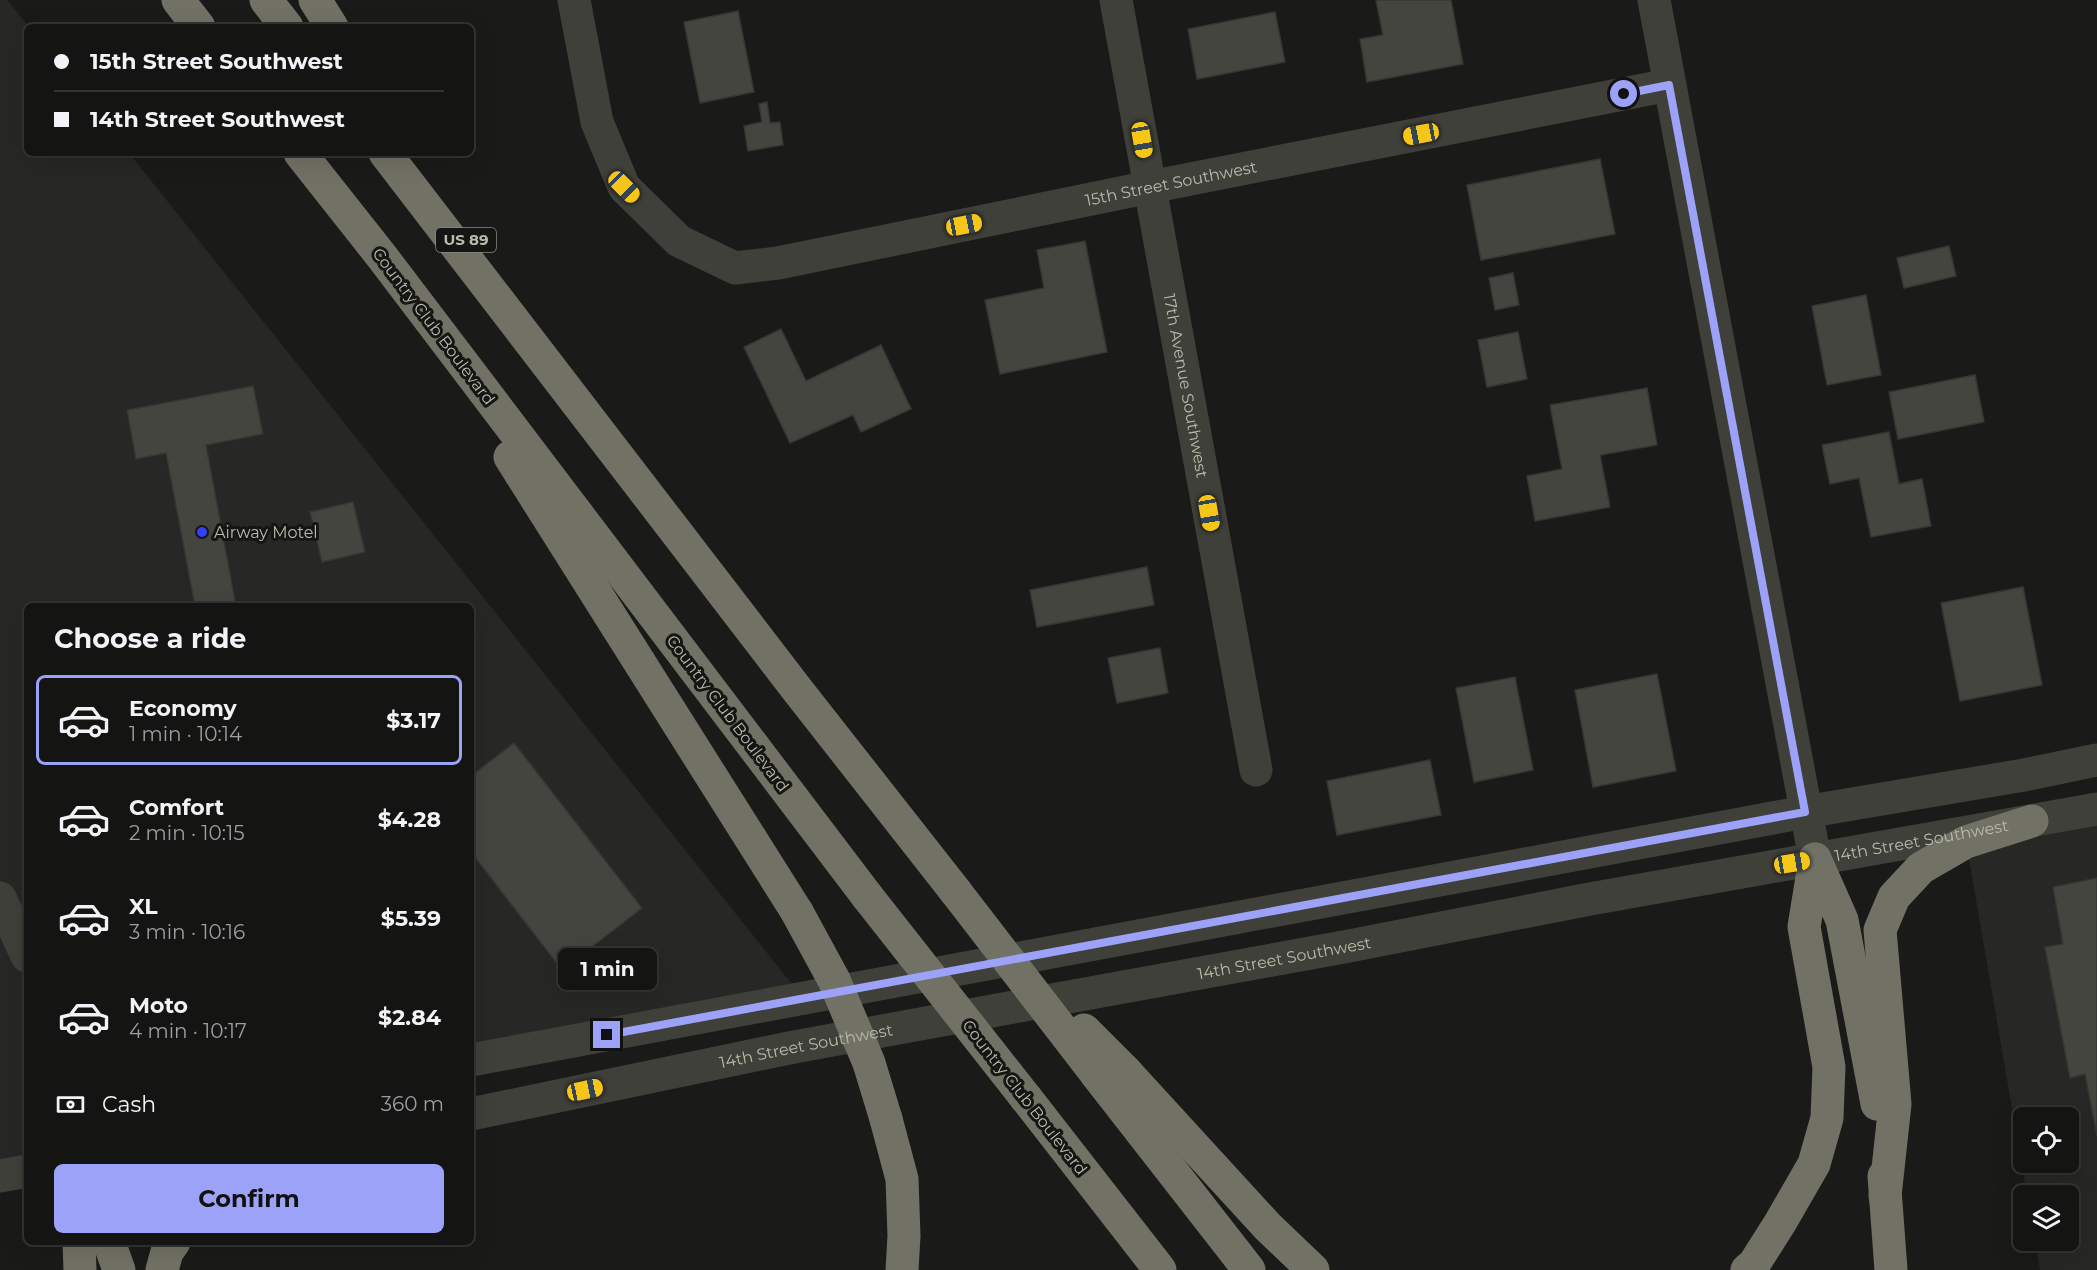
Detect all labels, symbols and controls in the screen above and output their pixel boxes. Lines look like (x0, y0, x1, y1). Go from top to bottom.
text: 15th Street Southwest (90, 48, 343, 75)
route start (1610, 80, 1637, 107)
text: 14th Street Southwest (90, 106, 345, 133)
car (1130, 121, 1154, 159)
car (1402, 122, 1440, 146)
street label: 15th Street Southwest (1083, 157, 1259, 210)
car (605, 168, 643, 206)
car (945, 213, 983, 237)
road number: US 89 (436, 228, 496, 252)
street label: Country Club Boulevard (368, 244, 499, 408)
street label: 17th Avenue Southwest (1160, 292, 1212, 480)
car (1197, 494, 1221, 532)
place label: Airway Motel (214, 523, 318, 542)
marker: Airway Motel (195, 525, 209, 539)
text: Choose a ride (54, 622, 246, 655)
street label: Country Club Boulevard (662, 631, 793, 795)
icon: car (57, 693, 111, 747)
text: Economy (129, 695, 237, 722)
text: $3.17 (386, 707, 441, 734)
text: 1 min · 10:14 (129, 722, 242, 746)
icon: car (57, 792, 111, 846)
text: Comfort (129, 794, 224, 821)
text: $4.28 (378, 806, 441, 833)
street label: 14th Street Southwest (1833, 816, 2010, 865)
text: 2 min · 10:15 (129, 821, 244, 845)
car (1773, 851, 1811, 875)
icon: car (57, 891, 111, 945)
text: XL (129, 893, 158, 920)
text: $5.39 (381, 905, 441, 932)
text: 3 min · 10:16 (129, 920, 245, 944)
street label: 14th Street Southwest (1196, 933, 1373, 983)
callout: 1 min (558, 948, 656, 990)
text: 1 min (580, 957, 635, 981)
icon: car (57, 990, 111, 1044)
text: Moto (129, 992, 188, 1019)
text: $2.84 (378, 1004, 441, 1031)
street label: Country Club Boulevard (958, 1016, 1091, 1178)
text: 4 min · 10:17 (129, 1019, 247, 1043)
street label: 14th Street Southwest (718, 1020, 895, 1072)
route end (593, 1021, 620, 1048)
car (566, 1077, 604, 1103)
icon: cash (54, 1088, 87, 1121)
text: Cash (102, 1091, 156, 1118)
text: 360 m (381, 1092, 444, 1116)
map controls (2013, 1107, 2079, 1251)
button: locate (2013, 1107, 2079, 1173)
button: Confirm (54, 1164, 444, 1233)
button: layers (2013, 1185, 2079, 1251)

